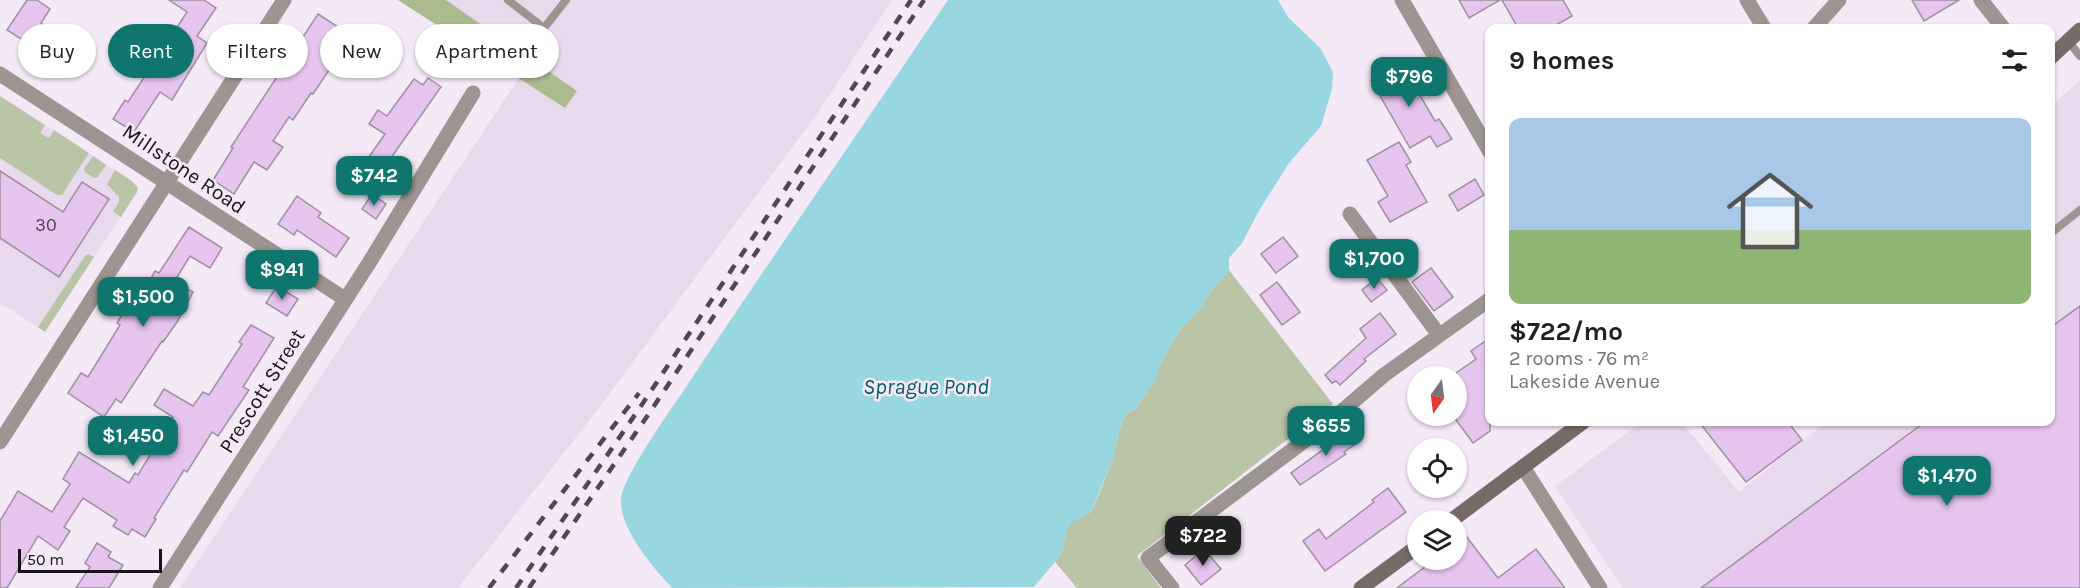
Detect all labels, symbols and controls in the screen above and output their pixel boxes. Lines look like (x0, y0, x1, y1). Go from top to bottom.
chip: Buy (18, 24, 96, 78)
chip: Rent (108, 24, 194, 78)
chip: Filters (206, 24, 308, 78)
chip: New (320, 24, 403, 78)
chip: Apartment (415, 24, 559, 78)
icon: filters (1998, 44, 2031, 77)
text: 9 homes (1509, 45, 1615, 76)
pin: $796 (1373, 57, 1445, 108)
text: $796 (1385, 65, 1433, 88)
street label: Millstone Road (118, 119, 250, 219)
pin: $742 (338, 156, 410, 207)
icon: home (1716, 157, 1824, 265)
text: $742 (350, 164, 398, 187)
house number: 30 (35, 214, 57, 236)
pin: $1,700 (1325, 239, 1423, 290)
text: $1,700 (1343, 247, 1405, 270)
pin: $941 (246, 250, 318, 301)
text: $941 (259, 258, 305, 281)
pin: $1,500 (94, 277, 192, 328)
text: $1,500 (112, 285, 174, 308)
text: $722/mo (1509, 316, 1623, 347)
street label: Prescott Street (214, 324, 310, 457)
text: 2 rooms · 76 m² (1509, 347, 1649, 370)
north arrow (1407, 366, 1467, 426)
map controls (1407, 366, 1467, 570)
text: Lakeside Avenue (1509, 370, 1660, 393)
water label: Sprague Pond (863, 374, 989, 400)
pin: $655 (1290, 406, 1362, 457)
text: $655 (1301, 414, 1351, 437)
pin: $1,450 (84, 416, 182, 467)
text: $1,450 (102, 424, 164, 447)
button: locate (1407, 438, 1467, 498)
pin: $1,470 (1898, 456, 1996, 507)
text: $1,470 (1917, 464, 1977, 487)
button: layers (1407, 510, 1467, 570)
pin: $722 (1167, 516, 1239, 567)
text: $722 (1179, 524, 1227, 547)
scale bar (18, 546, 162, 574)
text: 50 m (27, 550, 64, 569)

